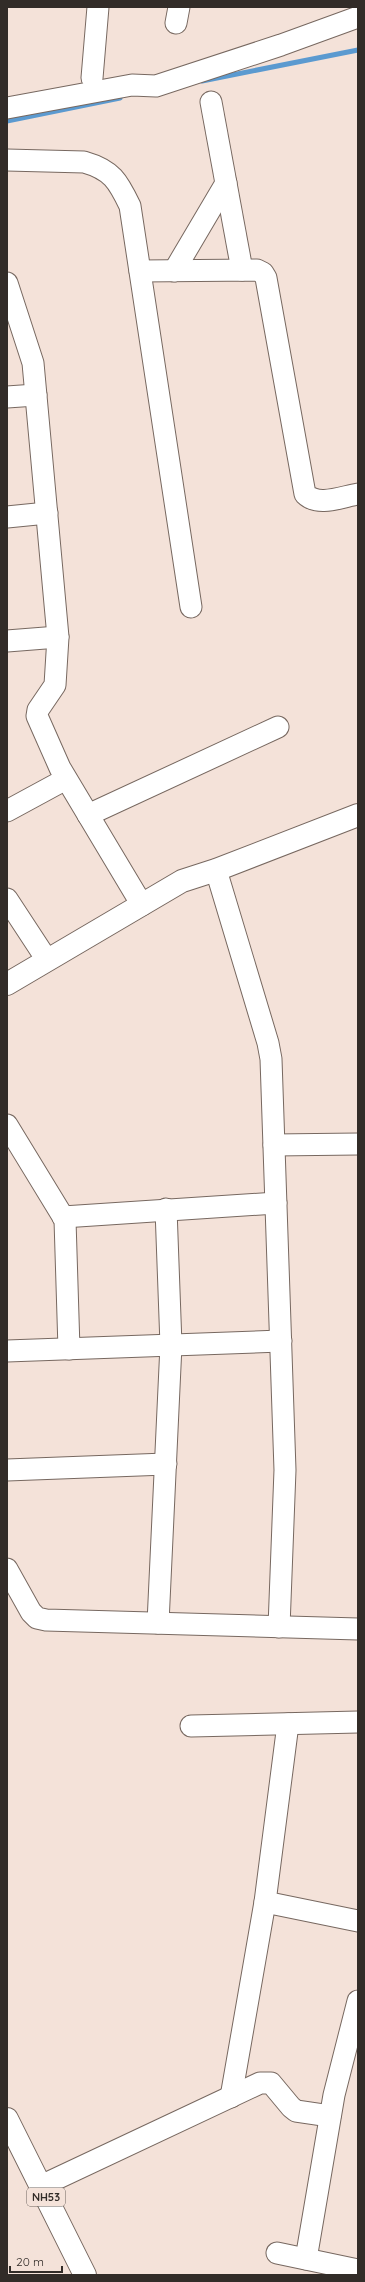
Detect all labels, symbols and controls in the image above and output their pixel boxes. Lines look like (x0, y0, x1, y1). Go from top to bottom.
road number: NH53 (27, 2188, 65, 2206)
scale bar (10, 2248, 62, 2274)
text: 20 m (16, 2254, 44, 2269)

